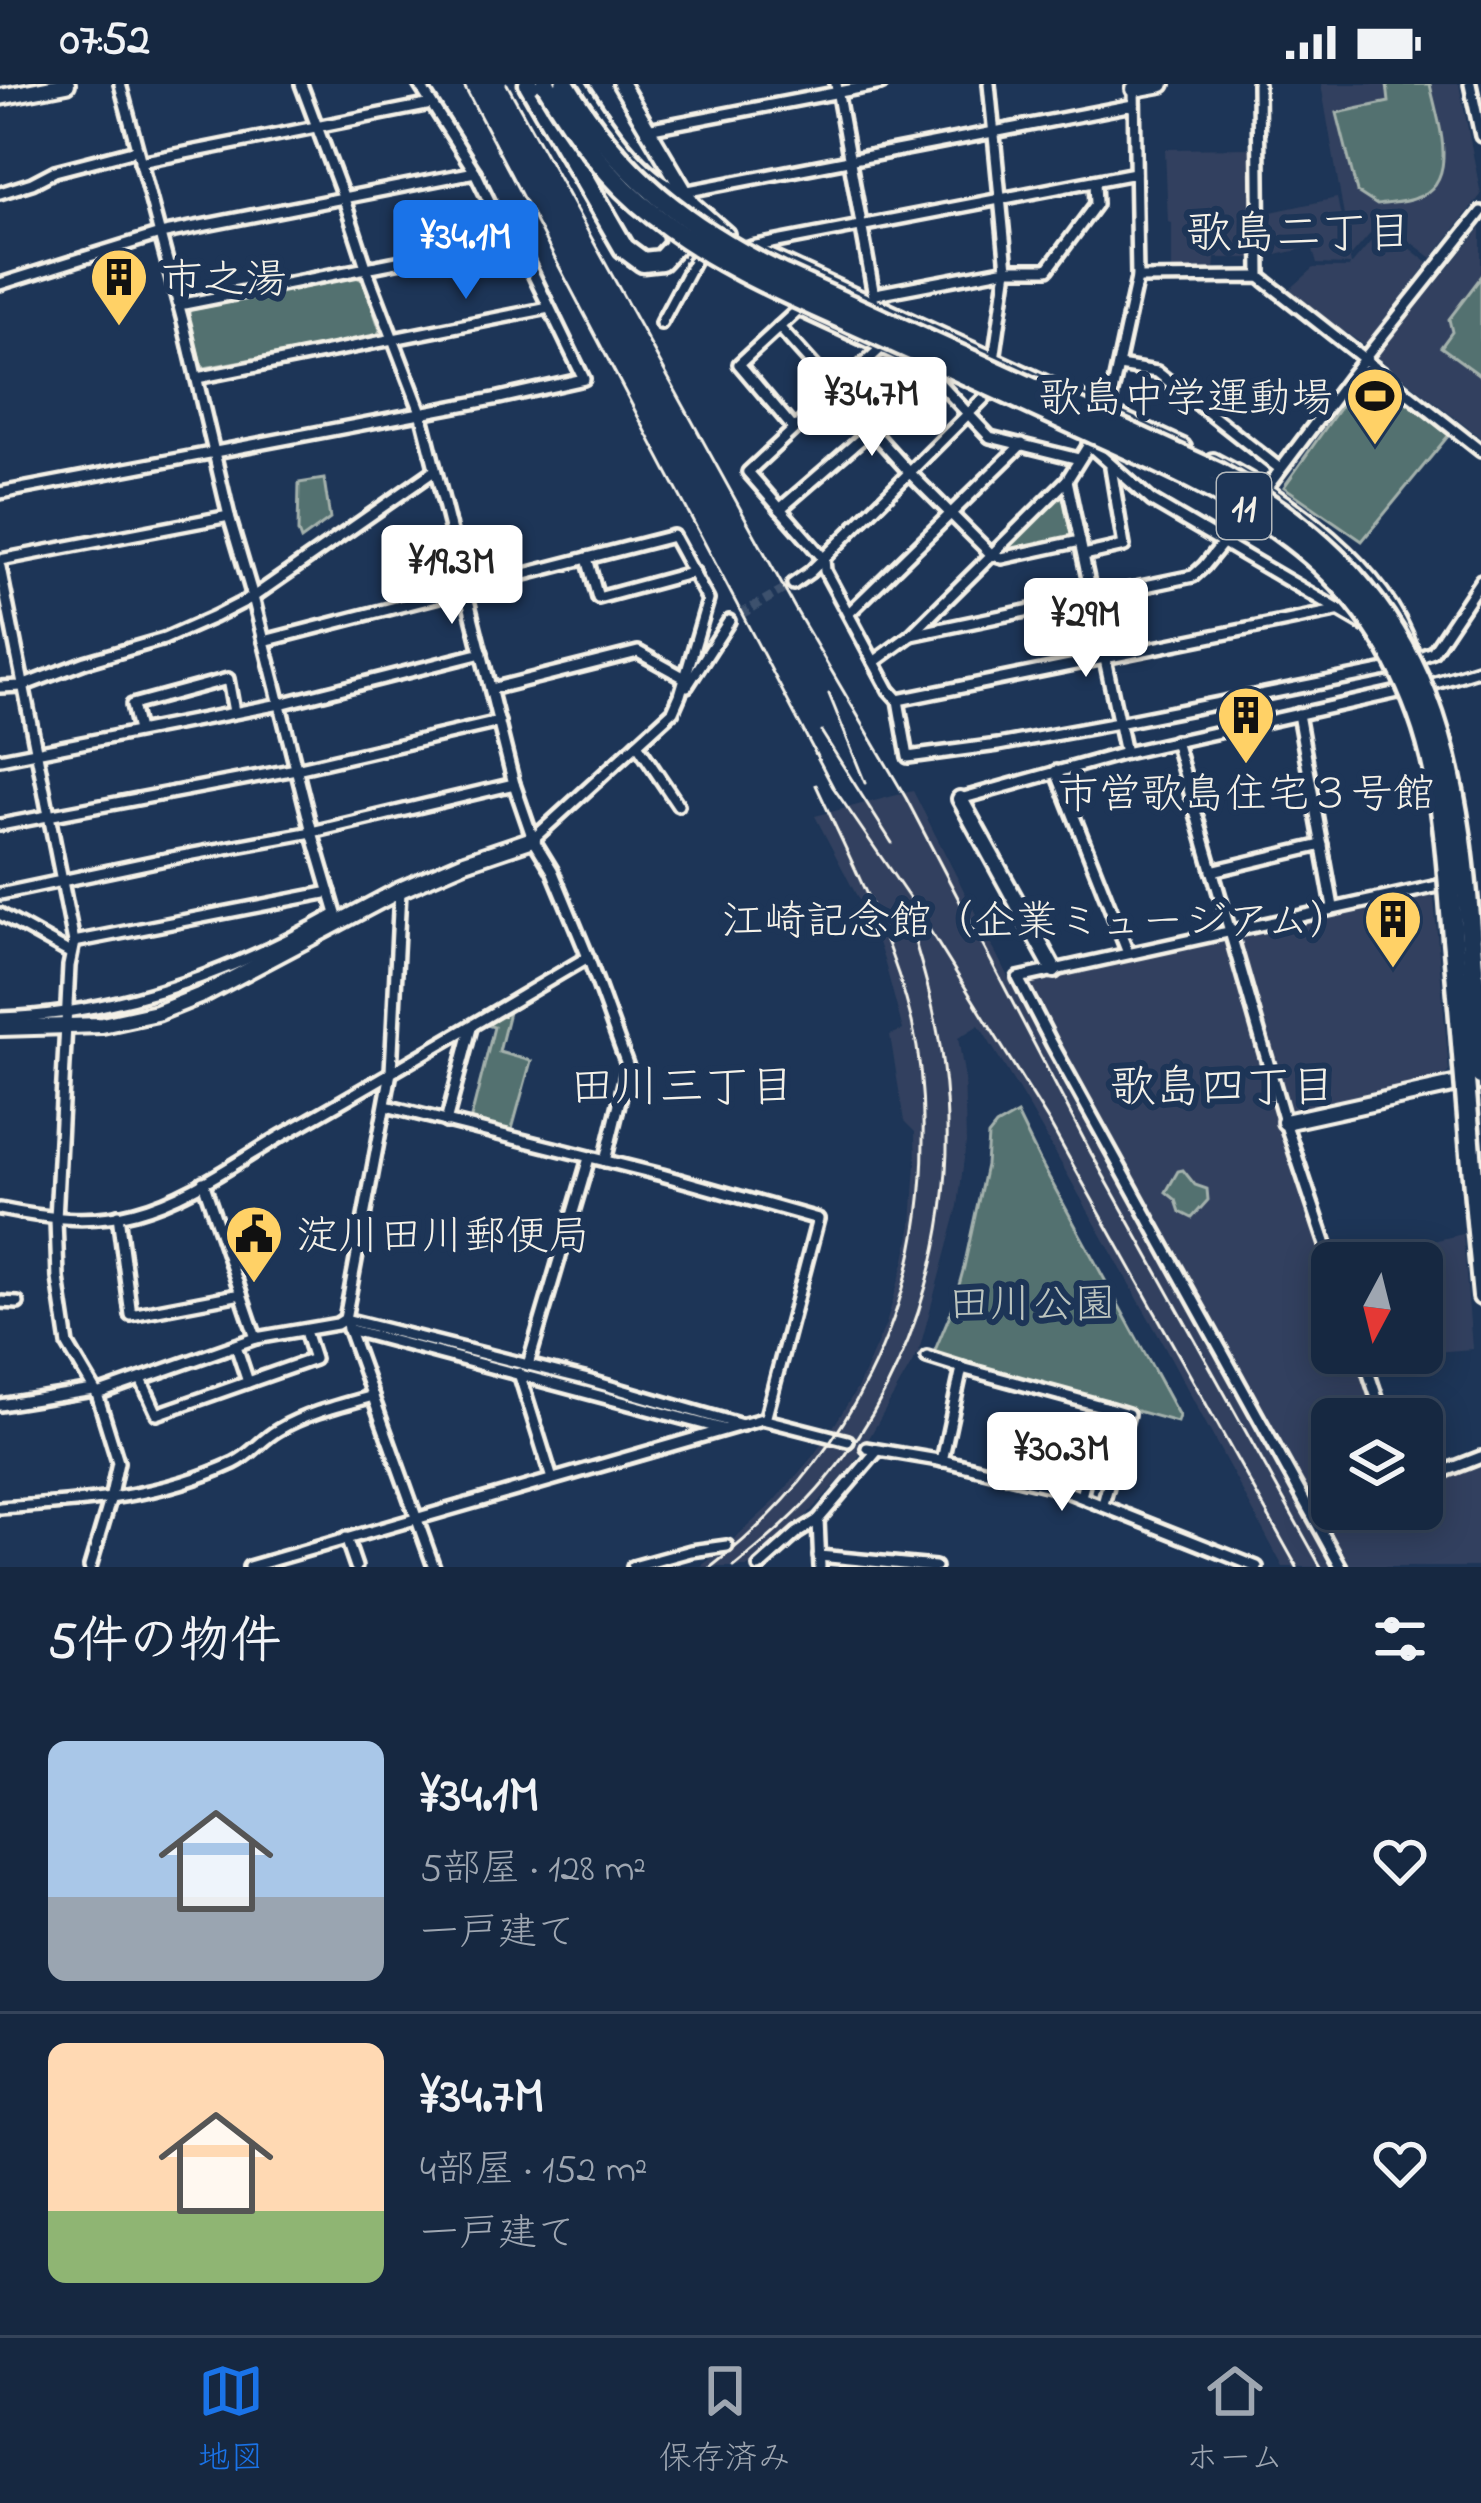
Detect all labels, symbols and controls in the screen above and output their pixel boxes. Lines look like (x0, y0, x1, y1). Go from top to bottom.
text: 07:52 (60, 9, 150, 75)
pin: ¥34.1M (368, 200, 564, 302)
district label: 歌島二丁目 (1186, 203, 1412, 269)
text: ¥34.1M (420, 210, 512, 267)
building icon: 市之湯 (88, 246, 150, 328)
place label: 市之湯 (161, 251, 287, 312)
pin: ¥34.7M (774, 357, 970, 459)
sports icon: 歌島中学運動場 (1344, 365, 1406, 447)
text: ¥34.7M (824, 367, 920, 424)
place label: 歌島中学運動場 (1039, 370, 1333, 431)
road number: 11 (1217, 473, 1271, 539)
pin: ¥19.3M (354, 525, 550, 627)
text: ¥19.3M (408, 535, 496, 592)
pin: ¥29M (1015, 578, 1157, 680)
text: ¥29M (1051, 588, 1121, 645)
building icon: 市営歌島住宅３号館 (1215, 684, 1277, 766)
place label: 市営歌島住宅３号館 (1057, 766, 1435, 827)
building icon: 江崎記念館（企業ミュージアム） (1362, 888, 1424, 970)
place label: 江崎記念館（企業ミュージアム） (722, 893, 1351, 954)
district label: 田川三丁目 (569, 1057, 795, 1123)
district label: 歌島四丁目 (1110, 1057, 1336, 1123)
public building icon: 淀川田川郵便局 (223, 1203, 285, 1285)
place label: 淀川田川郵便局 (296, 1208, 590, 1269)
north arrow (1311, 1242, 1443, 1374)
map controls (1311, 1242, 1443, 1530)
park label: 田川公園 (948, 1276, 1116, 1337)
button: layers (1311, 1398, 1443, 1530)
pin: ¥30.3M (964, 1412, 1160, 1514)
text: ¥30.3M (1014, 1422, 1110, 1479)
text: 5件の物件 (48, 1606, 281, 1681)
icon: filters (1367, 1606, 1433, 1672)
text: ¥34.1M (420, 1760, 540, 1835)
icon: home (144, 1789, 288, 1933)
icon: heart (1367, 1828, 1433, 1894)
text: 5部屋 · 128 m² (420, 1842, 646, 1899)
text: 一戸建て (420, 1906, 576, 1963)
text: ¥34.7M (420, 2061, 544, 2136)
icon: home (144, 2091, 288, 2235)
icon: heart (1367, 2130, 1433, 2196)
text: 4部屋 · 152 m² (420, 2143, 648, 2200)
text: 一戸建て (420, 2207, 576, 2264)
tab: 地図 (198, 2358, 264, 2484)
tab: 保存済み (659, 2358, 791, 2484)
tab: ホーム (1186, 2358, 1283, 2484)

